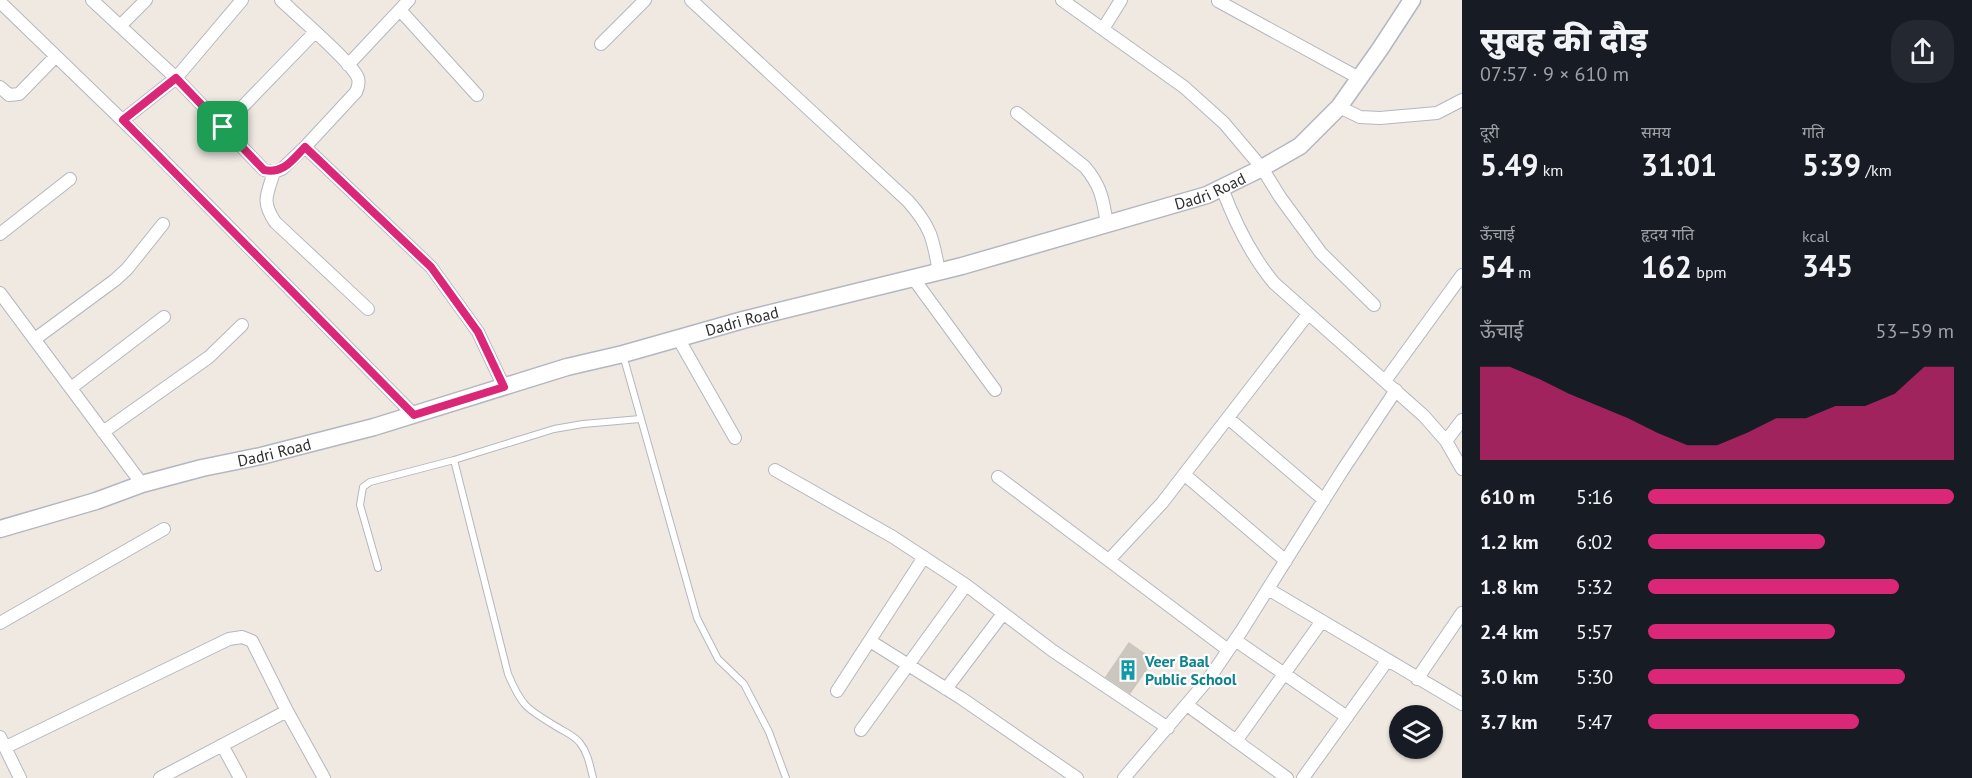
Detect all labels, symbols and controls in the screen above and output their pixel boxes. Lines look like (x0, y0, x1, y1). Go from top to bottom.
text: सुबह की दौड़ (1480, 17, 1648, 60)
button: share (1891, 20, 1954, 83)
text: 07:57 · 9 × 610 m (1480, 61, 1629, 87)
pin (197, 101, 248, 152)
icon: arrive (206, 110, 239, 143)
text: दूरी (1480, 122, 1499, 142)
text: समय (1641, 122, 1671, 142)
text: गति (1802, 122, 1824, 142)
text: 5.49 (1480, 145, 1538, 184)
text: 31:01 (1641, 145, 1717, 184)
text: 5:39 (1802, 145, 1861, 184)
text: km (1538, 160, 1563, 180)
text: /km (1861, 160, 1892, 180)
street label: Dadri Road (1172, 168, 1249, 214)
text: ऊँचाई (1480, 224, 1515, 244)
text: हृदय गति (1641, 224, 1694, 244)
text: kcal (1802, 226, 1829, 246)
text: 345 (1802, 246, 1853, 285)
text: 54 (1480, 247, 1514, 286)
text: 162 (1641, 247, 1692, 286)
text: m (1514, 262, 1531, 282)
text: bpm (1692, 262, 1727, 282)
street label: Dadri Road (703, 302, 780, 340)
text: ऊँचाई (1480, 318, 1523, 344)
text: 53–59 m (1876, 318, 1954, 344)
street label: Dadri Road (236, 434, 313, 471)
text: 610 m (1480, 484, 1535, 510)
text: 5:16 (1576, 484, 1613, 510)
text: 1.2 km (1480, 529, 1539, 555)
text: 6:02 (1576, 529, 1613, 555)
text: 1.8 km (1480, 574, 1539, 600)
text: 5:32 (1576, 574, 1613, 600)
text: 2.4 km (1480, 619, 1539, 645)
text: 5:57 (1576, 619, 1613, 645)
place label: Veer Baal Public School (1144, 651, 1237, 689)
building icon: Veer Baal Public School (1116, 658, 1140, 682)
text: 3.0 km (1480, 664, 1539, 690)
text: 5:30 (1576, 664, 1613, 690)
map controls (1389, 705, 1443, 759)
button: layers (1389, 705, 1443, 759)
text: 3.7 km (1480, 709, 1538, 735)
text: 5:47 (1576, 709, 1613, 735)

